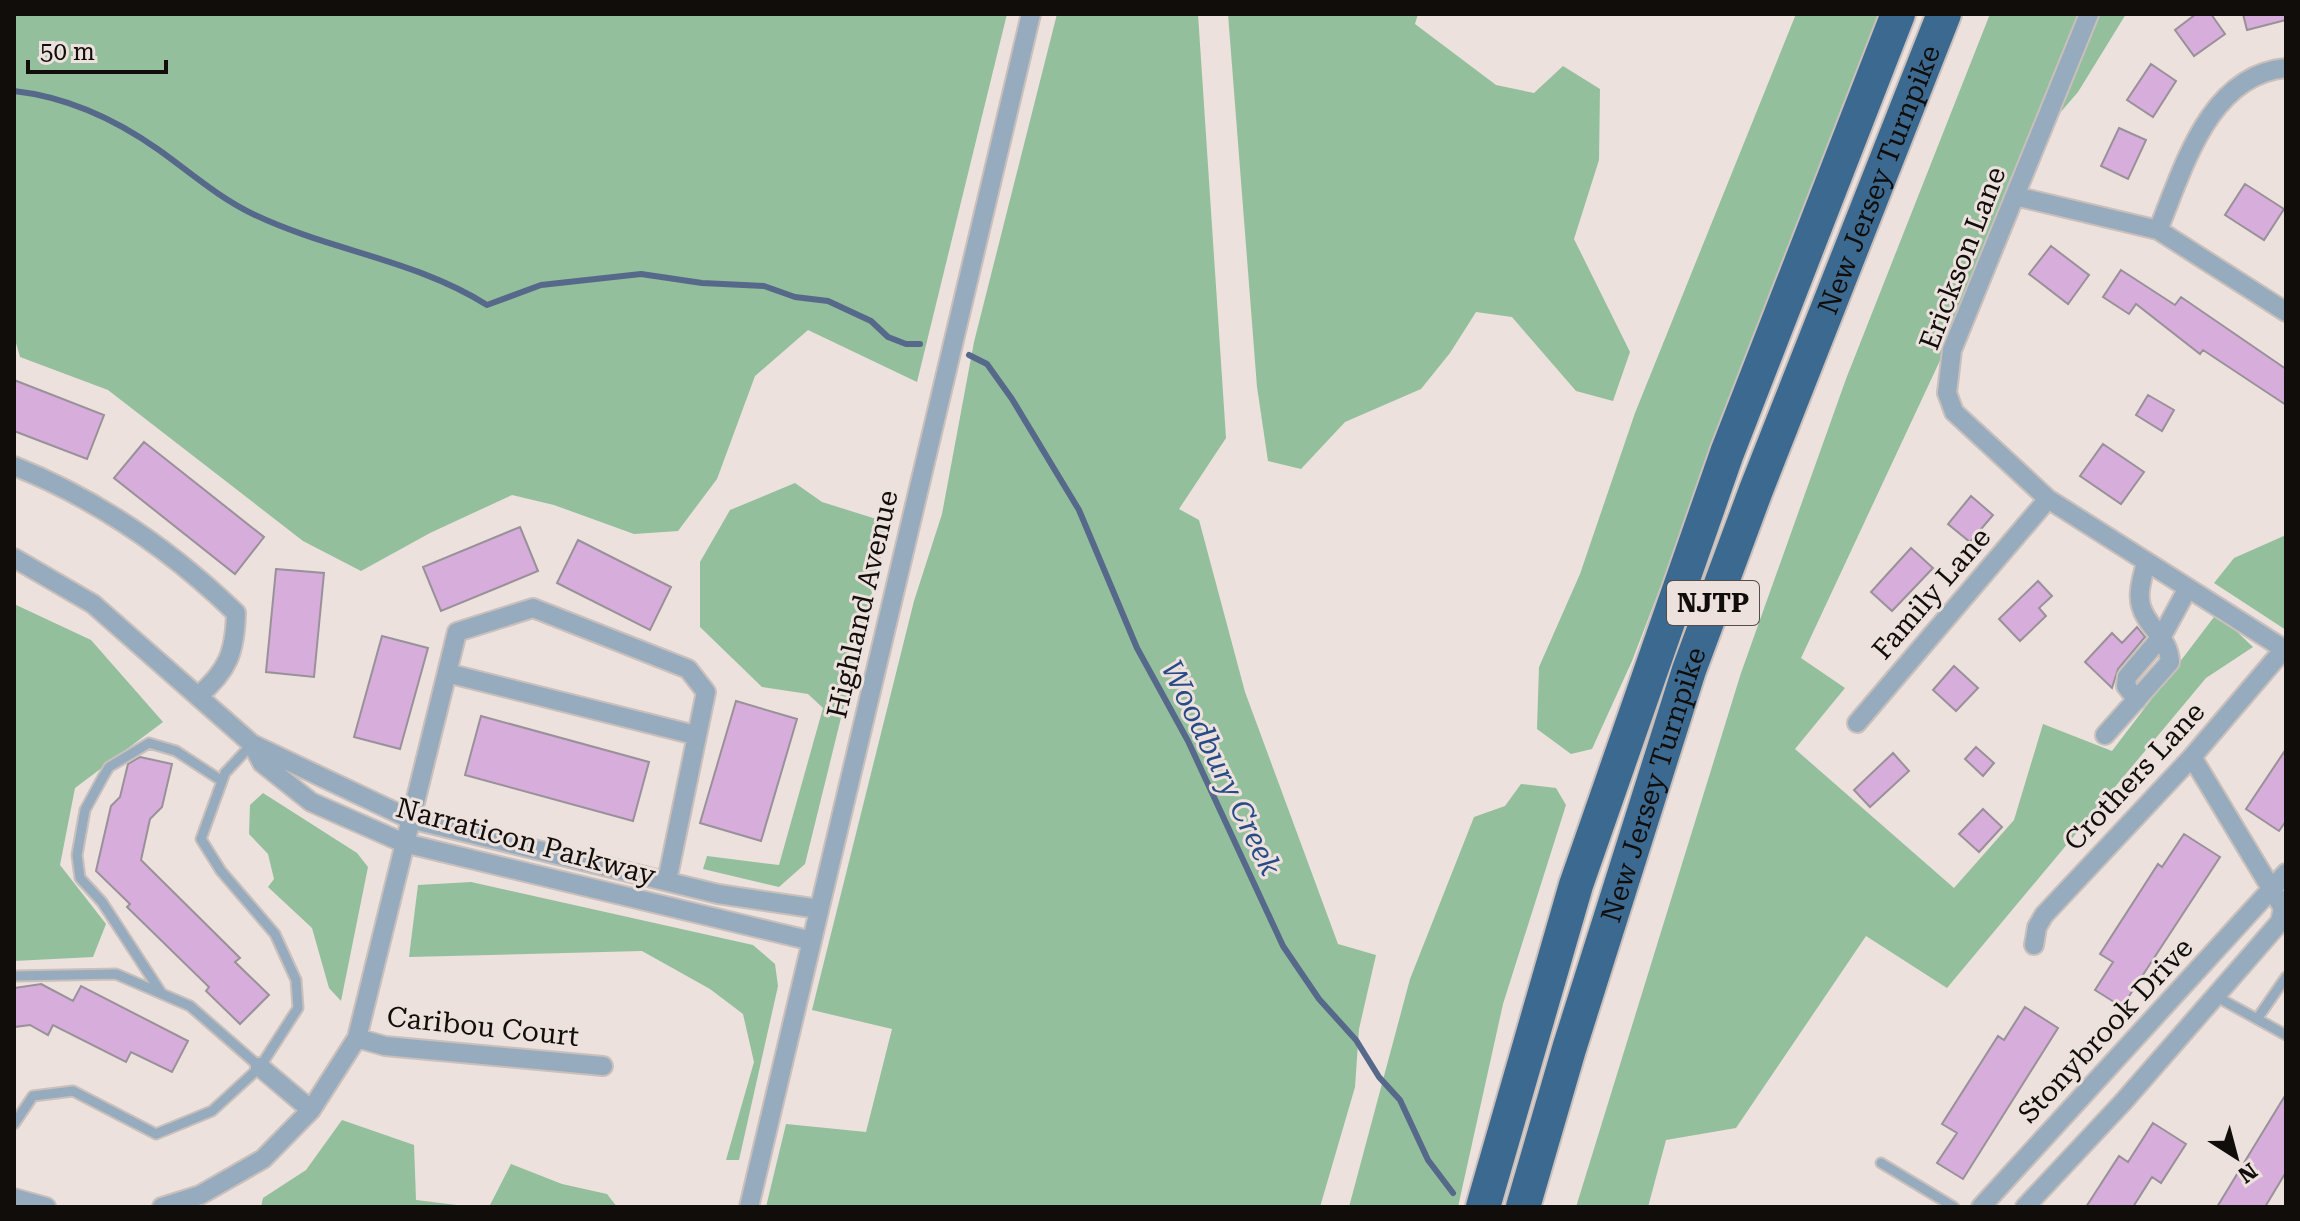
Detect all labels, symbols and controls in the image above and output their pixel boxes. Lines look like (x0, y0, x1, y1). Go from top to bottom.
scale bar (28, 24, 166, 74)
text: 50 m (40, 38, 95, 66)
street label: New Jersey Turnpike (1811, 40, 1947, 319)
street label: Erickson Lane (1912, 162, 2012, 354)
street label: Highland Avenue (820, 487, 905, 721)
street label: Family Lane (1865, 521, 1997, 666)
road number: NJTP (1667, 581, 1759, 625)
street label: New Jersey Turnpike (1594, 643, 1713, 926)
water label: Woodbury Creek (1154, 655, 1289, 882)
street label: Crothers Lane (2057, 695, 2211, 857)
street label: Narraticon Parkway (392, 791, 660, 892)
street label: Stonybrook Drive (2011, 931, 2199, 1130)
street label: Caribou Court (385, 1000, 581, 1053)
north arrow (2196, 1117, 2276, 1197)
text: N (2233, 1158, 2262, 1188)

